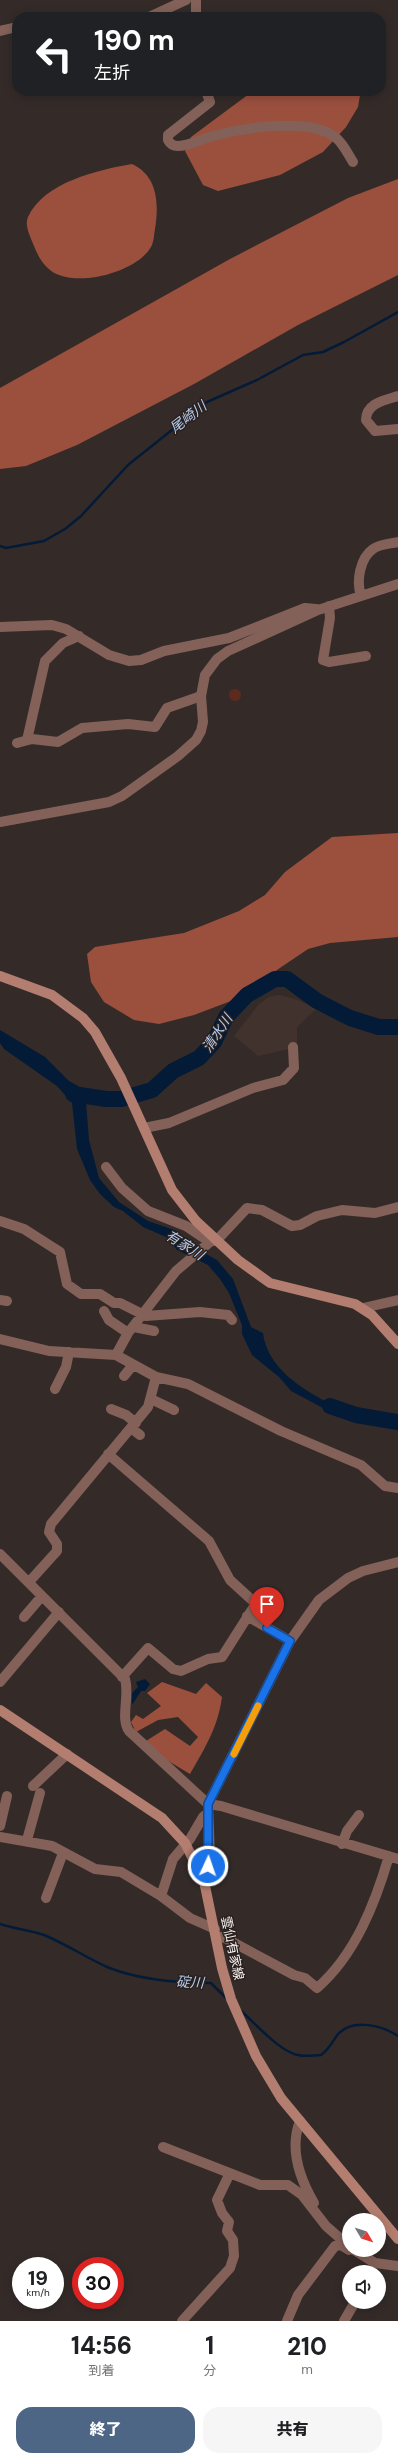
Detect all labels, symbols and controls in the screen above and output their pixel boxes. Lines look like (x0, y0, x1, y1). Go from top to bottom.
text: 190 m (94, 22, 175, 59)
icon: left (28, 28, 80, 80)
text: 左折 (94, 61, 130, 85)
water label: 尾崎川 (166, 396, 212, 437)
water label: 清水川 (198, 1009, 237, 1055)
water label: 有家川 (162, 1226, 209, 1265)
pin (250, 1587, 284, 1628)
icon: arrive (256, 1593, 278, 1615)
position arrow (187, 1845, 229, 1887)
street label: 雲仙有家線 (217, 1915, 248, 1982)
water label: 碇川 (176, 1972, 206, 1992)
north arrow (342, 2213, 386, 2257)
map controls (342, 2213, 386, 2309)
speed limit sign: 30 (72, 2257, 124, 2309)
text: 19 (28, 2265, 48, 2291)
button: sound (342, 2265, 386, 2309)
text: km/h (26, 2286, 50, 2299)
text: 14:56 (71, 2330, 132, 2361)
text: 1 (205, 2330, 214, 2361)
text: 210 (287, 2331, 327, 2362)
text: m (301, 2361, 313, 2378)
text: 到着 (89, 2362, 115, 2379)
text: 分 (203, 2362, 216, 2379)
button: 終了 (16, 2407, 195, 2453)
button: 共有 (203, 2407, 382, 2453)

